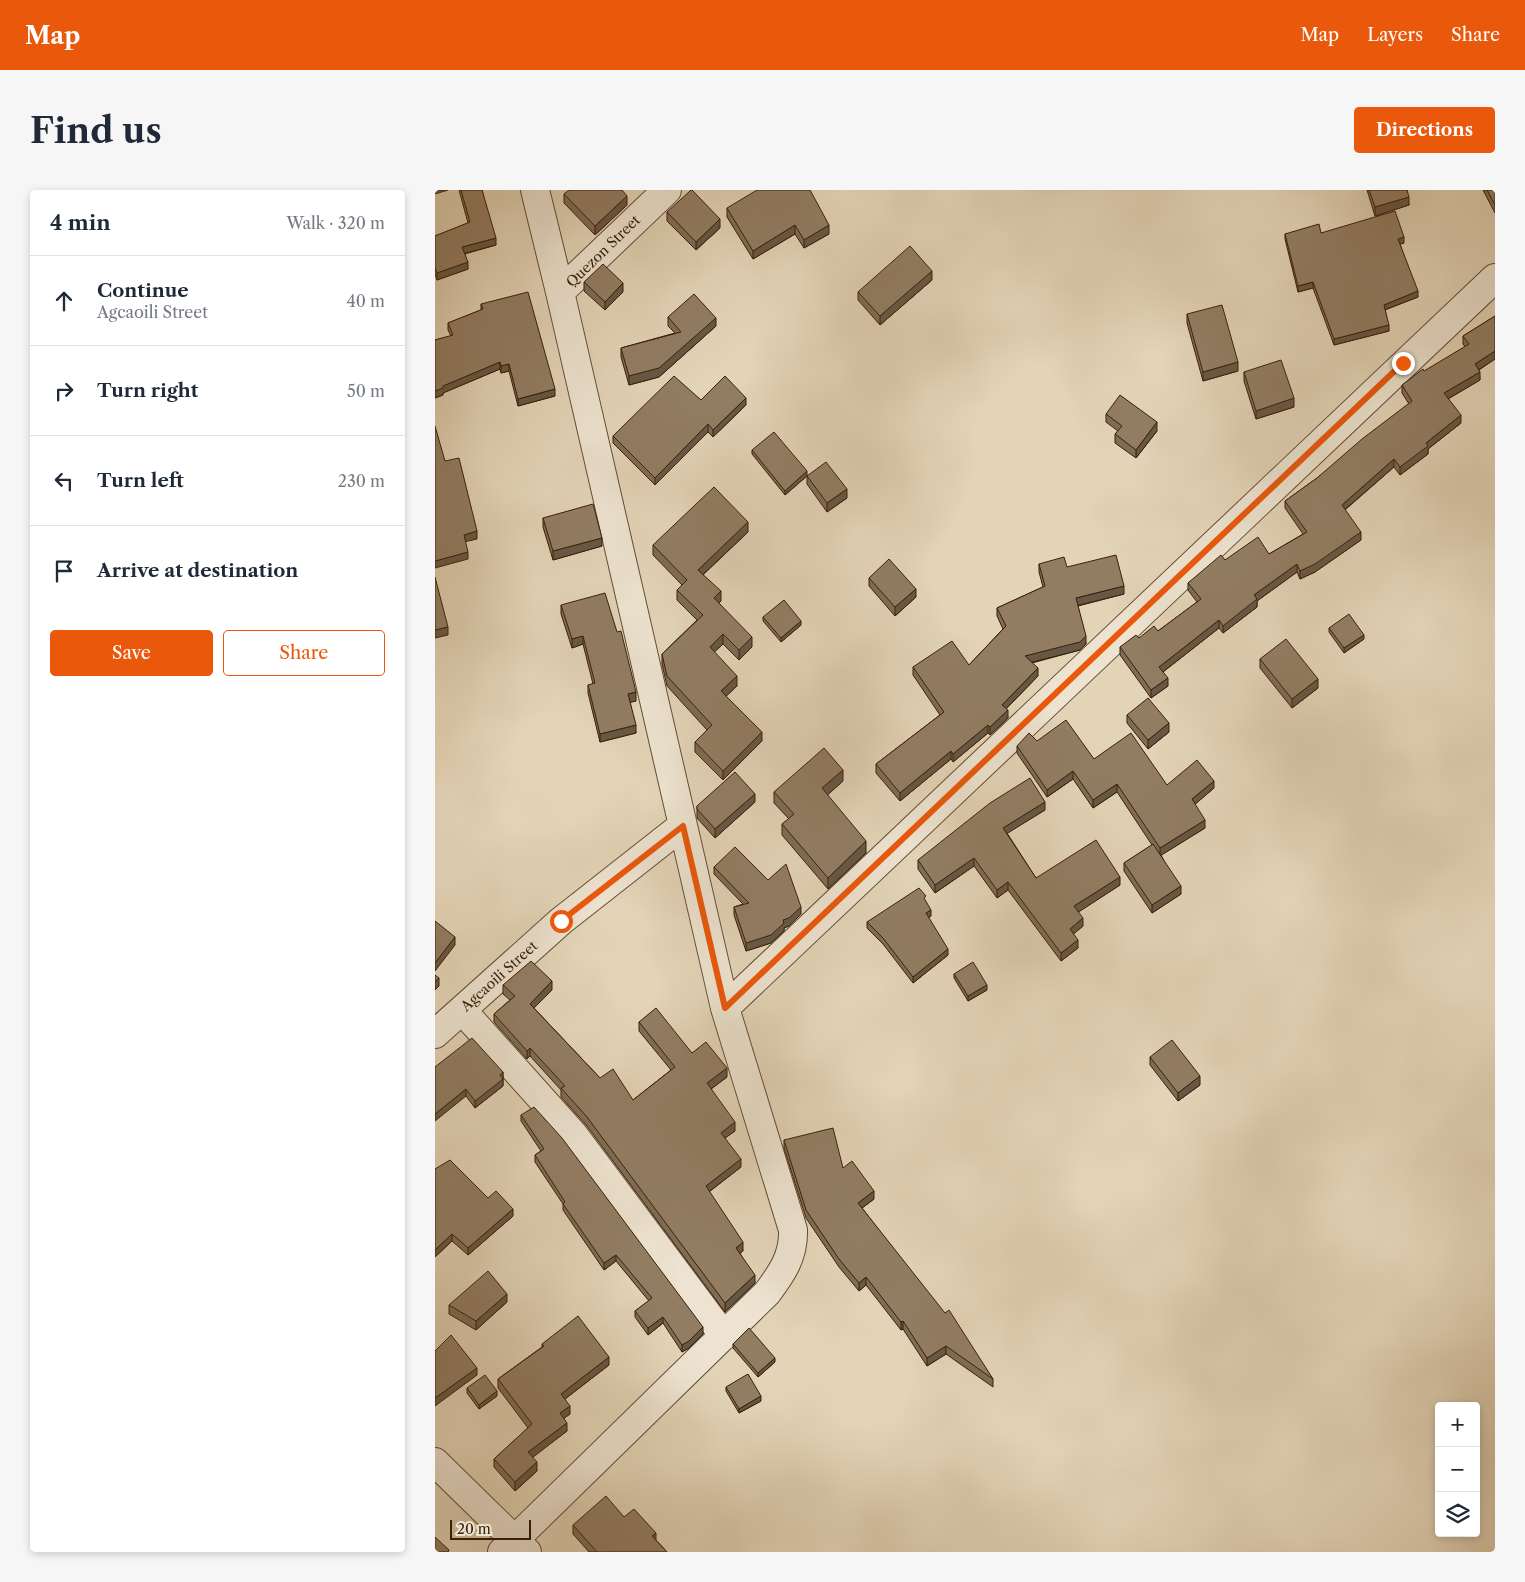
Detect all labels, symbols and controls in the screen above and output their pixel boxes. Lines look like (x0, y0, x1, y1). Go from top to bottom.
text: Map (25, 21, 80, 50)
text: Map (1301, 24, 1339, 46)
text: Layers (1367, 24, 1423, 46)
text: Share (1451, 24, 1500, 46)
button: Directions (1354, 107, 1495, 153)
text: Find us (30, 109, 162, 152)
text: 4 min (50, 210, 111, 235)
street label: Quezon Street (562, 211, 644, 291)
text: Walk · 320 m (286, 213, 385, 233)
text: Continue (97, 279, 189, 302)
icon: ahead (50, 287, 78, 315)
text: 40 m (346, 291, 385, 311)
text: Agcaoili Street (97, 302, 208, 322)
route end (1392, 352, 1415, 375)
icon: right (50, 377, 78, 405)
text: Turn right (97, 379, 198, 402)
text: 50 m (347, 381, 385, 401)
icon: left (50, 467, 78, 495)
text: Turn left (97, 469, 184, 492)
text: 230 m (338, 471, 385, 491)
icon: arrive (50, 557, 78, 585)
text: Arrive at destination (97, 559, 298, 582)
button: Save (50, 630, 213, 676)
button: Share (223, 630, 385, 676)
route start (550, 910, 573, 933)
street label: Agcaoili Street (456, 937, 541, 1016)
map controls (1435, 1402, 1480, 1537)
button: + (1435, 1402, 1480, 1447)
button: − (1435, 1447, 1480, 1492)
button: layers (1435, 1492, 1480, 1537)
scale bar (450, 1517, 531, 1540)
text: 20 m (457, 1520, 491, 1538)

